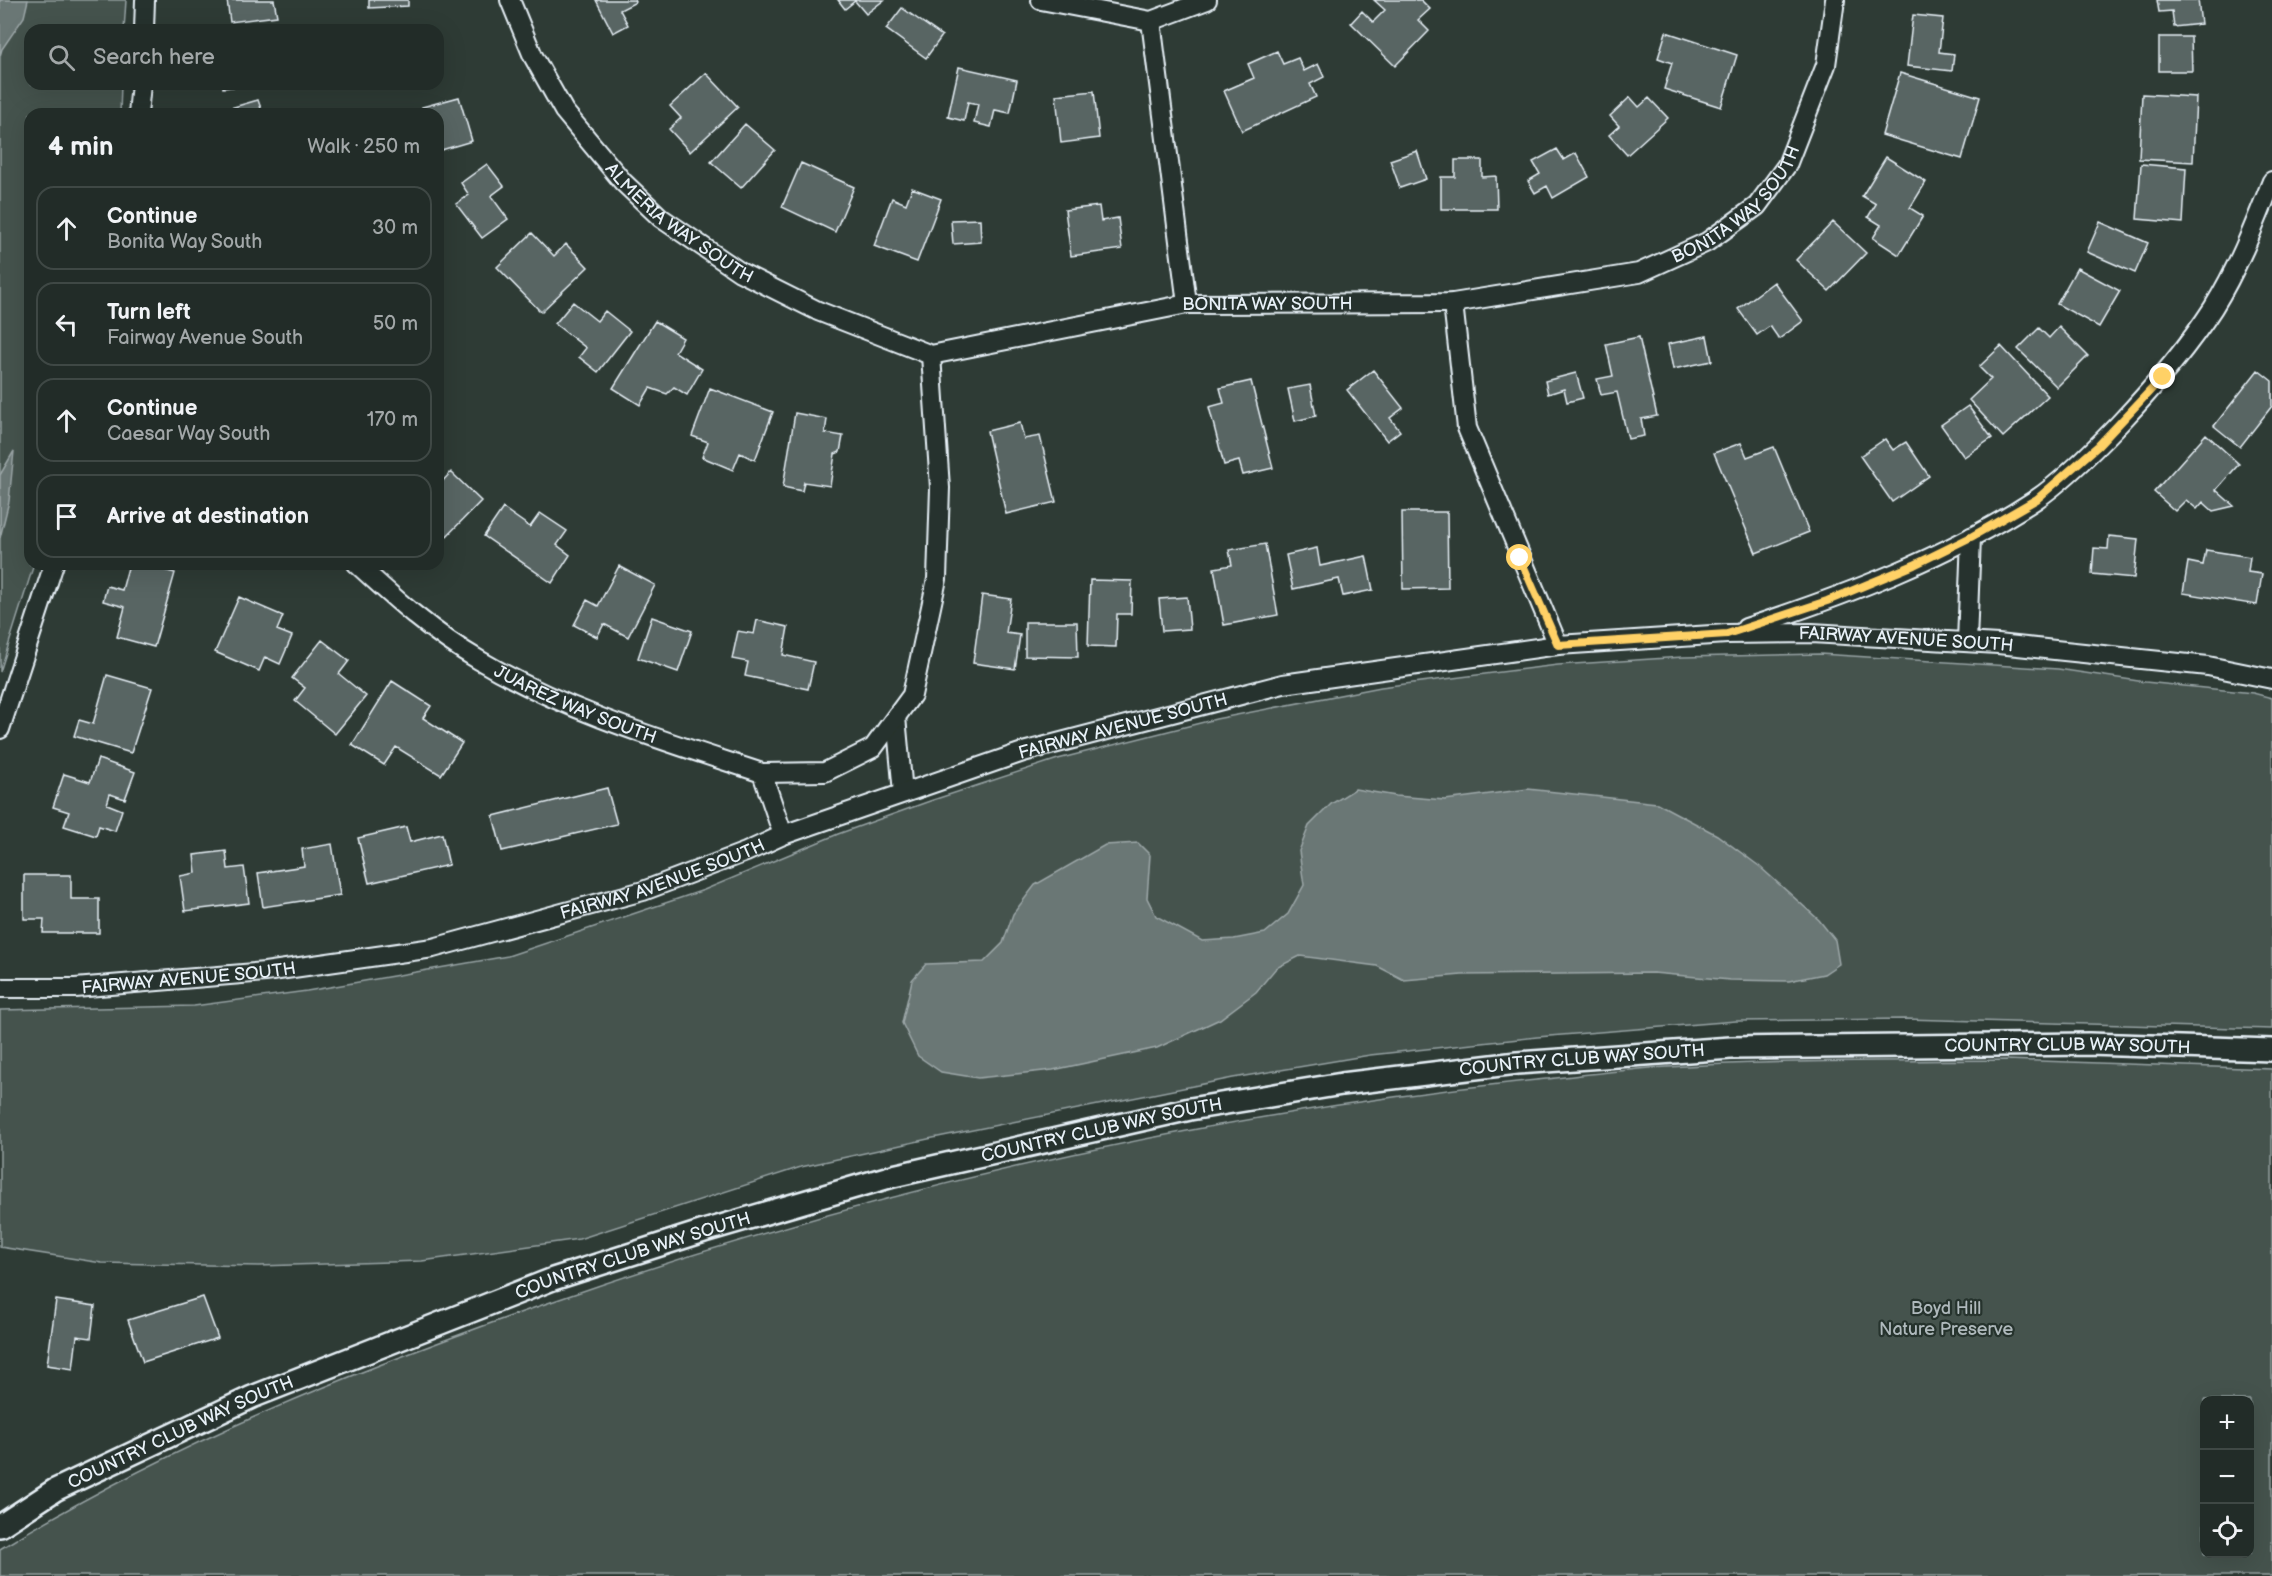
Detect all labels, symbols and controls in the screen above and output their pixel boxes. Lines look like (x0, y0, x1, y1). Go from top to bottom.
search box (24, 24, 444, 90)
icon: search (45, 41, 78, 74)
text: Search here (93, 44, 215, 71)
text: 4 min (48, 132, 113, 163)
text: Walk · 250 m (307, 135, 420, 159)
street label: BONITA WAY SOUTH (1668, 143, 1805, 268)
street label: ALMERIA WAY SOUTH (601, 159, 757, 288)
text: Continue (107, 203, 197, 230)
icon: ahead (50, 212, 83, 245)
text: 30 m (372, 216, 418, 240)
text: Bonita Way South (107, 230, 262, 254)
street label: BONITA WAY SOUTH (1182, 293, 1353, 315)
text: Turn left (107, 299, 191, 326)
icon: left (50, 308, 83, 341)
text: 50 m (373, 312, 418, 336)
text: Fairway Avenue South (107, 326, 303, 350)
route end (2149, 363, 2175, 389)
text: Continue (107, 395, 197, 422)
icon: ahead (50, 404, 83, 437)
text: 170 m (367, 408, 418, 432)
text: Caesar Way South (107, 422, 270, 446)
icon: arrive (50, 500, 83, 533)
text: Arrive at destination (107, 503, 309, 530)
route start (1506, 544, 1532, 570)
street label: FAIRWAY AVENUE SOUTH (1799, 623, 2015, 657)
street label: JUAREZ WAY SOUTH (490, 661, 659, 748)
street label: FAIRWAY AVENUE SOUTH (1016, 689, 1230, 764)
street label: FAIRWAY AVENUE SOUTH (558, 835, 768, 924)
street label: FAIRWAY AVENUE SOUTH (81, 958, 297, 998)
street label: COUNTRY CLUB WAY SOUTH (1944, 1034, 2191, 1058)
street label: COUNTRY CLUB WAY SOUTH (1458, 1040, 1706, 1081)
street label: COUNTRY CLUB WAY SOUTH (979, 1094, 1224, 1167)
street label: COUNTRY CLUB WAY SOUTH (512, 1208, 753, 1304)
park label: Boyd Hill Nature Preserve (1879, 1298, 2013, 1340)
street label: COUNTRY CLUB WAY SOUTH (64, 1372, 297, 1493)
map controls (2200, 1396, 2254, 1558)
button: + (2200, 1396, 2254, 1450)
button: − (2200, 1450, 2254, 1504)
button: locate (2200, 1504, 2254, 1558)

